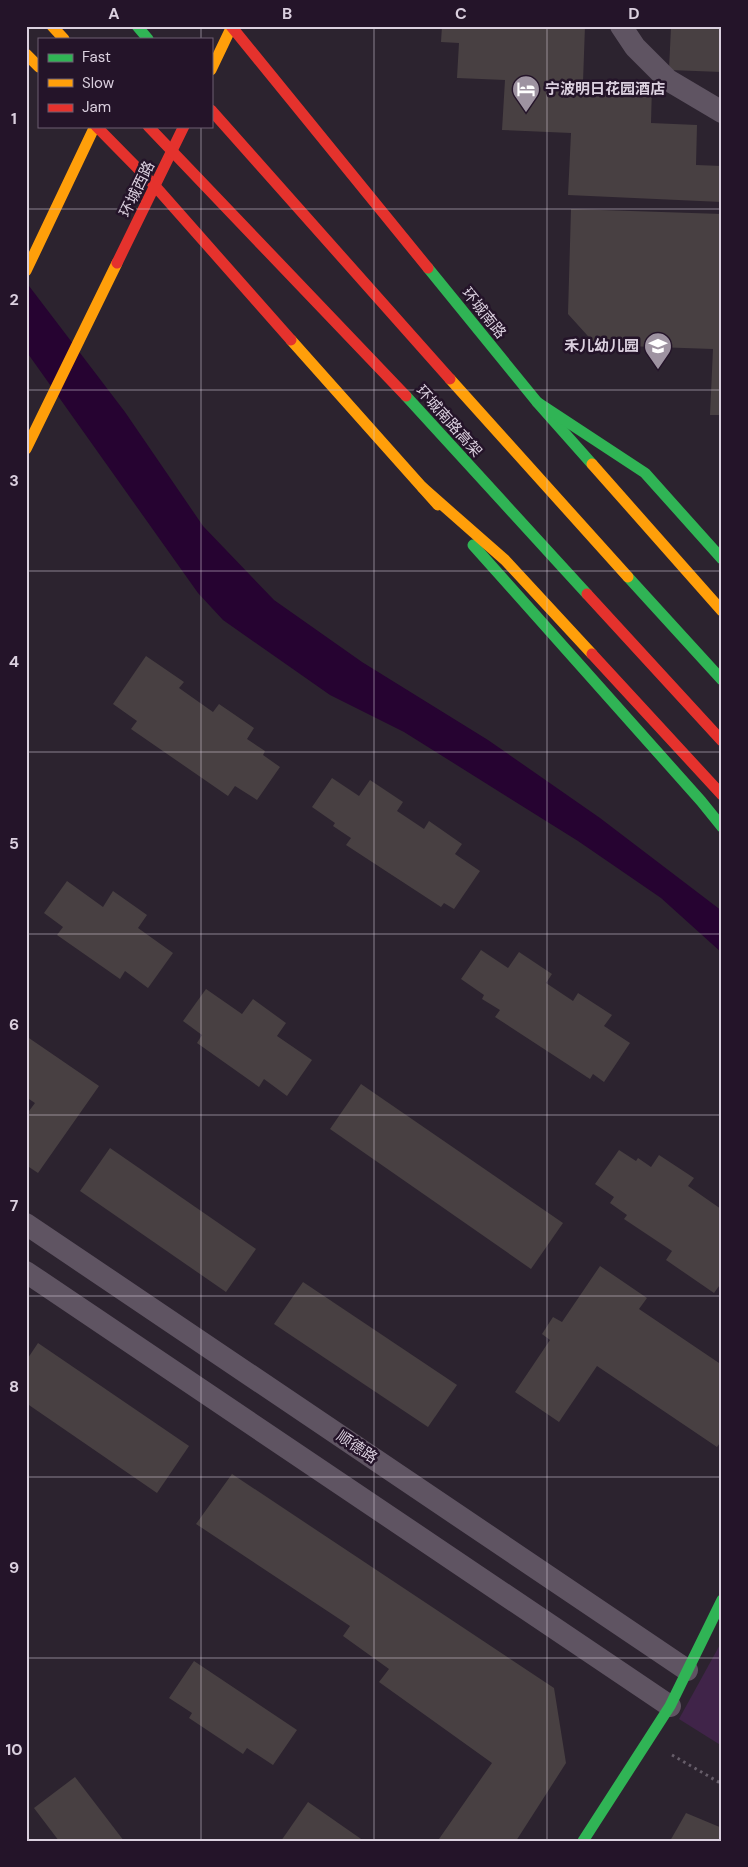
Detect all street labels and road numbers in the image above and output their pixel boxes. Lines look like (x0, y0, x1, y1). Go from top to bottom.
street label: 环城西路 (115, 158, 159, 220)
street label: 环城南路 (457, 283, 511, 343)
street label: 环城南路高架 (411, 381, 487, 461)
street label: 顺德路 (333, 1426, 381, 1468)

